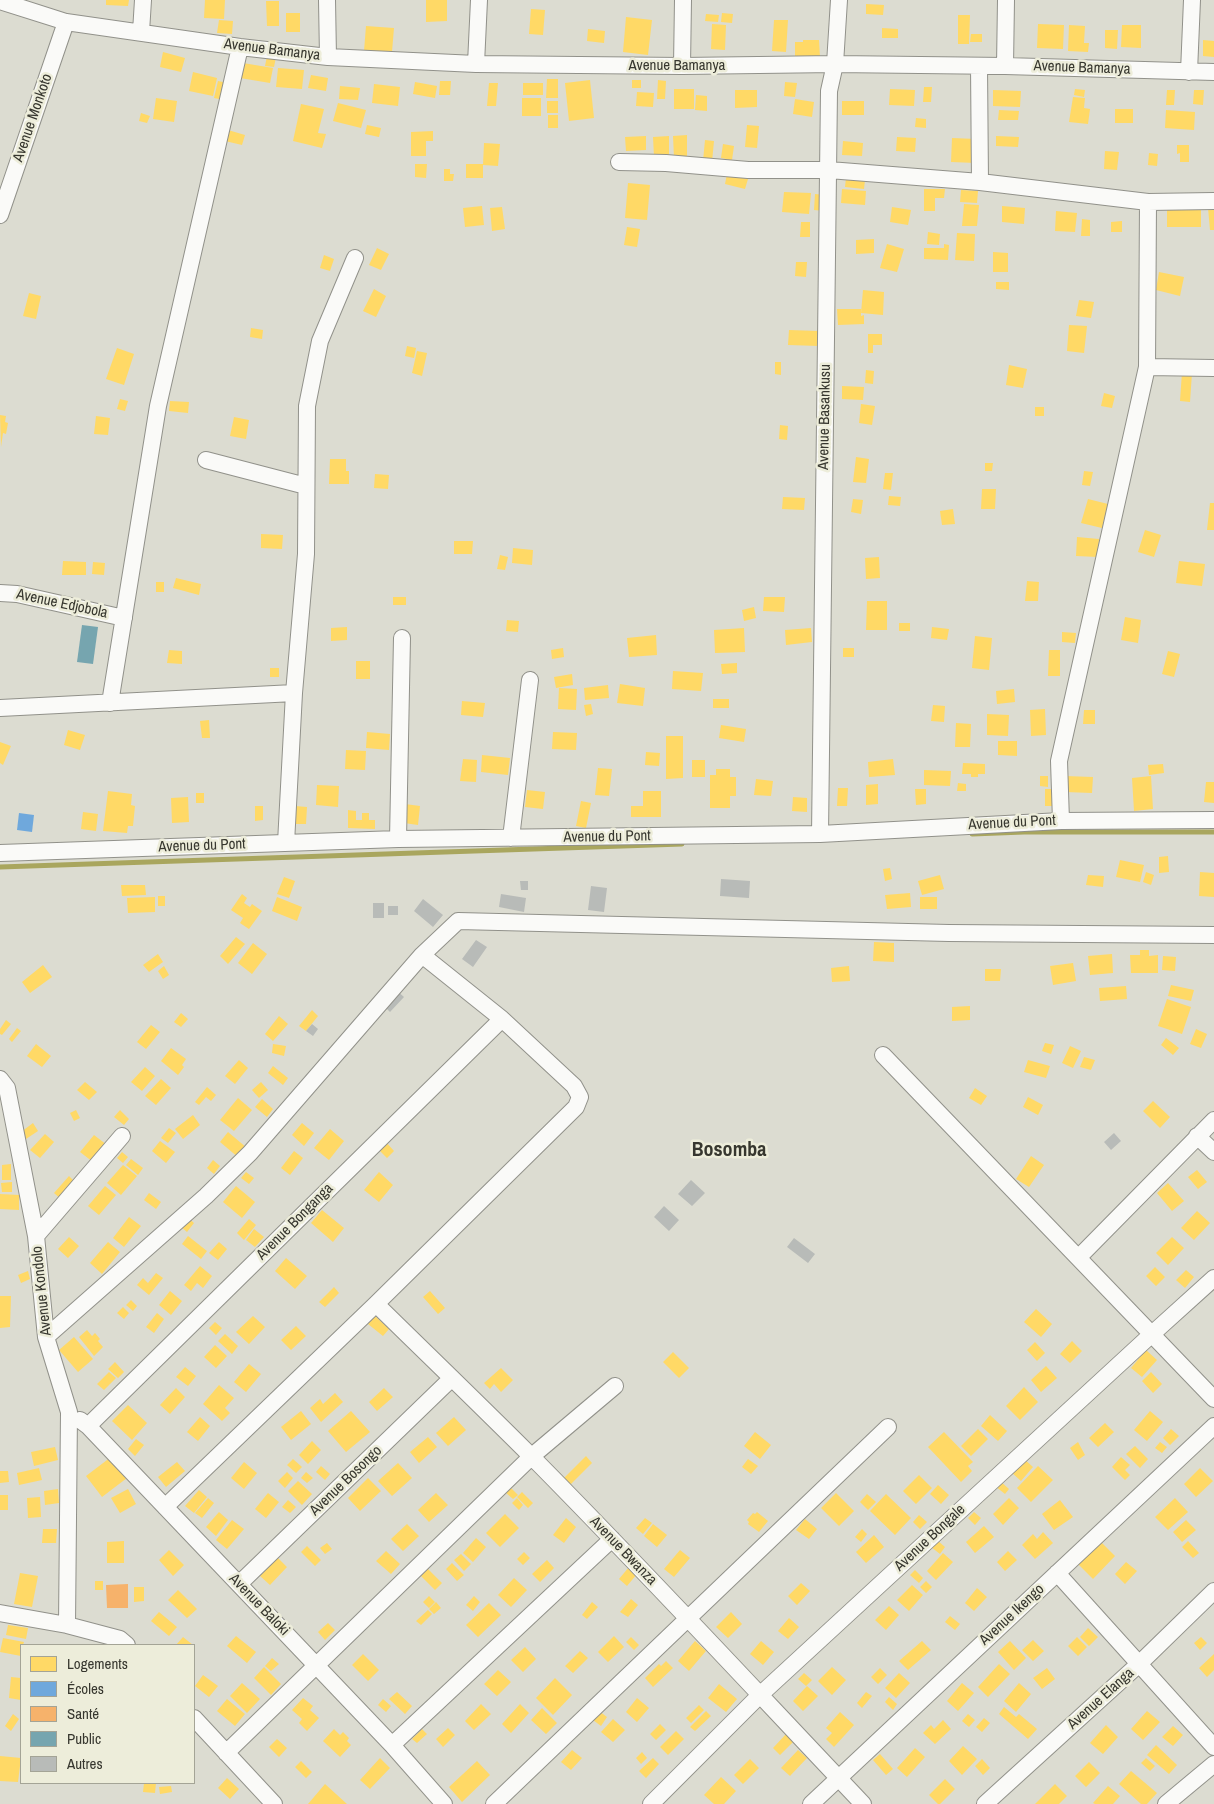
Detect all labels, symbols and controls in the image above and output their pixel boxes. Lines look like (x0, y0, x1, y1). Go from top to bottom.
street label: Avenue Bamanya (223, 35, 321, 65)
street label: Avenue Bamanya (629, 57, 725, 75)
street label: Avenue Bamanya (1033, 57, 1131, 79)
street label: Avenue Monkoto (9, 72, 57, 164)
street label: Avenue Basankusu (815, 364, 835, 470)
street label: Avenue Edjobola (15, 586, 109, 622)
street label: Avenue du Pont (968, 812, 1056, 834)
street label: Avenue du Pont (563, 827, 651, 847)
street label: Avenue du Pont (158, 835, 246, 857)
district label: Bosomba (692, 1139, 766, 1163)
street label: Avenue Bonganga (253, 1180, 337, 1264)
street label: Avenue Kondolo (28, 1245, 56, 1337)
street label: Avenue Bosongo (306, 1442, 386, 1520)
street label: Avenue Bongale (891, 1501, 969, 1575)
street label: Avenue Bwanza (586, 1513, 660, 1589)
street label: Avenue Baloki (225, 1570, 293, 1640)
street label: Avenue Ikengo (976, 1581, 1048, 1649)
legend (20, 1644, 195, 1784)
text: Logements (67, 1653, 128, 1674)
street label: Avenue Elanga (1064, 1664, 1138, 1734)
text: Écoles (67, 1678, 104, 1699)
text: Santé (67, 1703, 99, 1724)
text: Public (67, 1728, 101, 1749)
text: Autres (67, 1753, 103, 1774)

